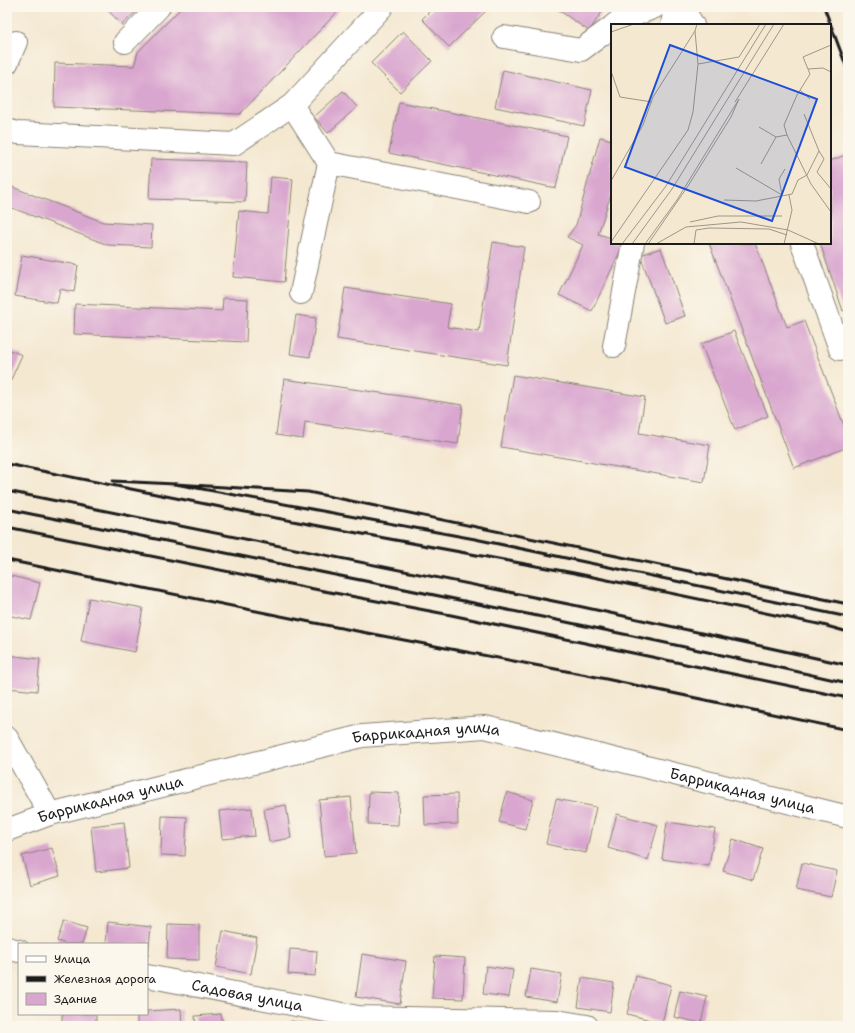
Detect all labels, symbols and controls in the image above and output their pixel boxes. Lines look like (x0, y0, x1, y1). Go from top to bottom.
inset map (611, 24, 831, 244)
street label: Баррикадная улица (350, 717, 503, 748)
street label: Баррикадная улица (668, 763, 818, 819)
street label: Баррикадная улица (35, 771, 186, 828)
legend (18, 943, 148, 1015)
text: Улица (54, 951, 91, 967)
text: Железная дорога (54, 971, 157, 987)
street label: Садовая улица (190, 975, 305, 1016)
text: Здание (54, 991, 98, 1007)

